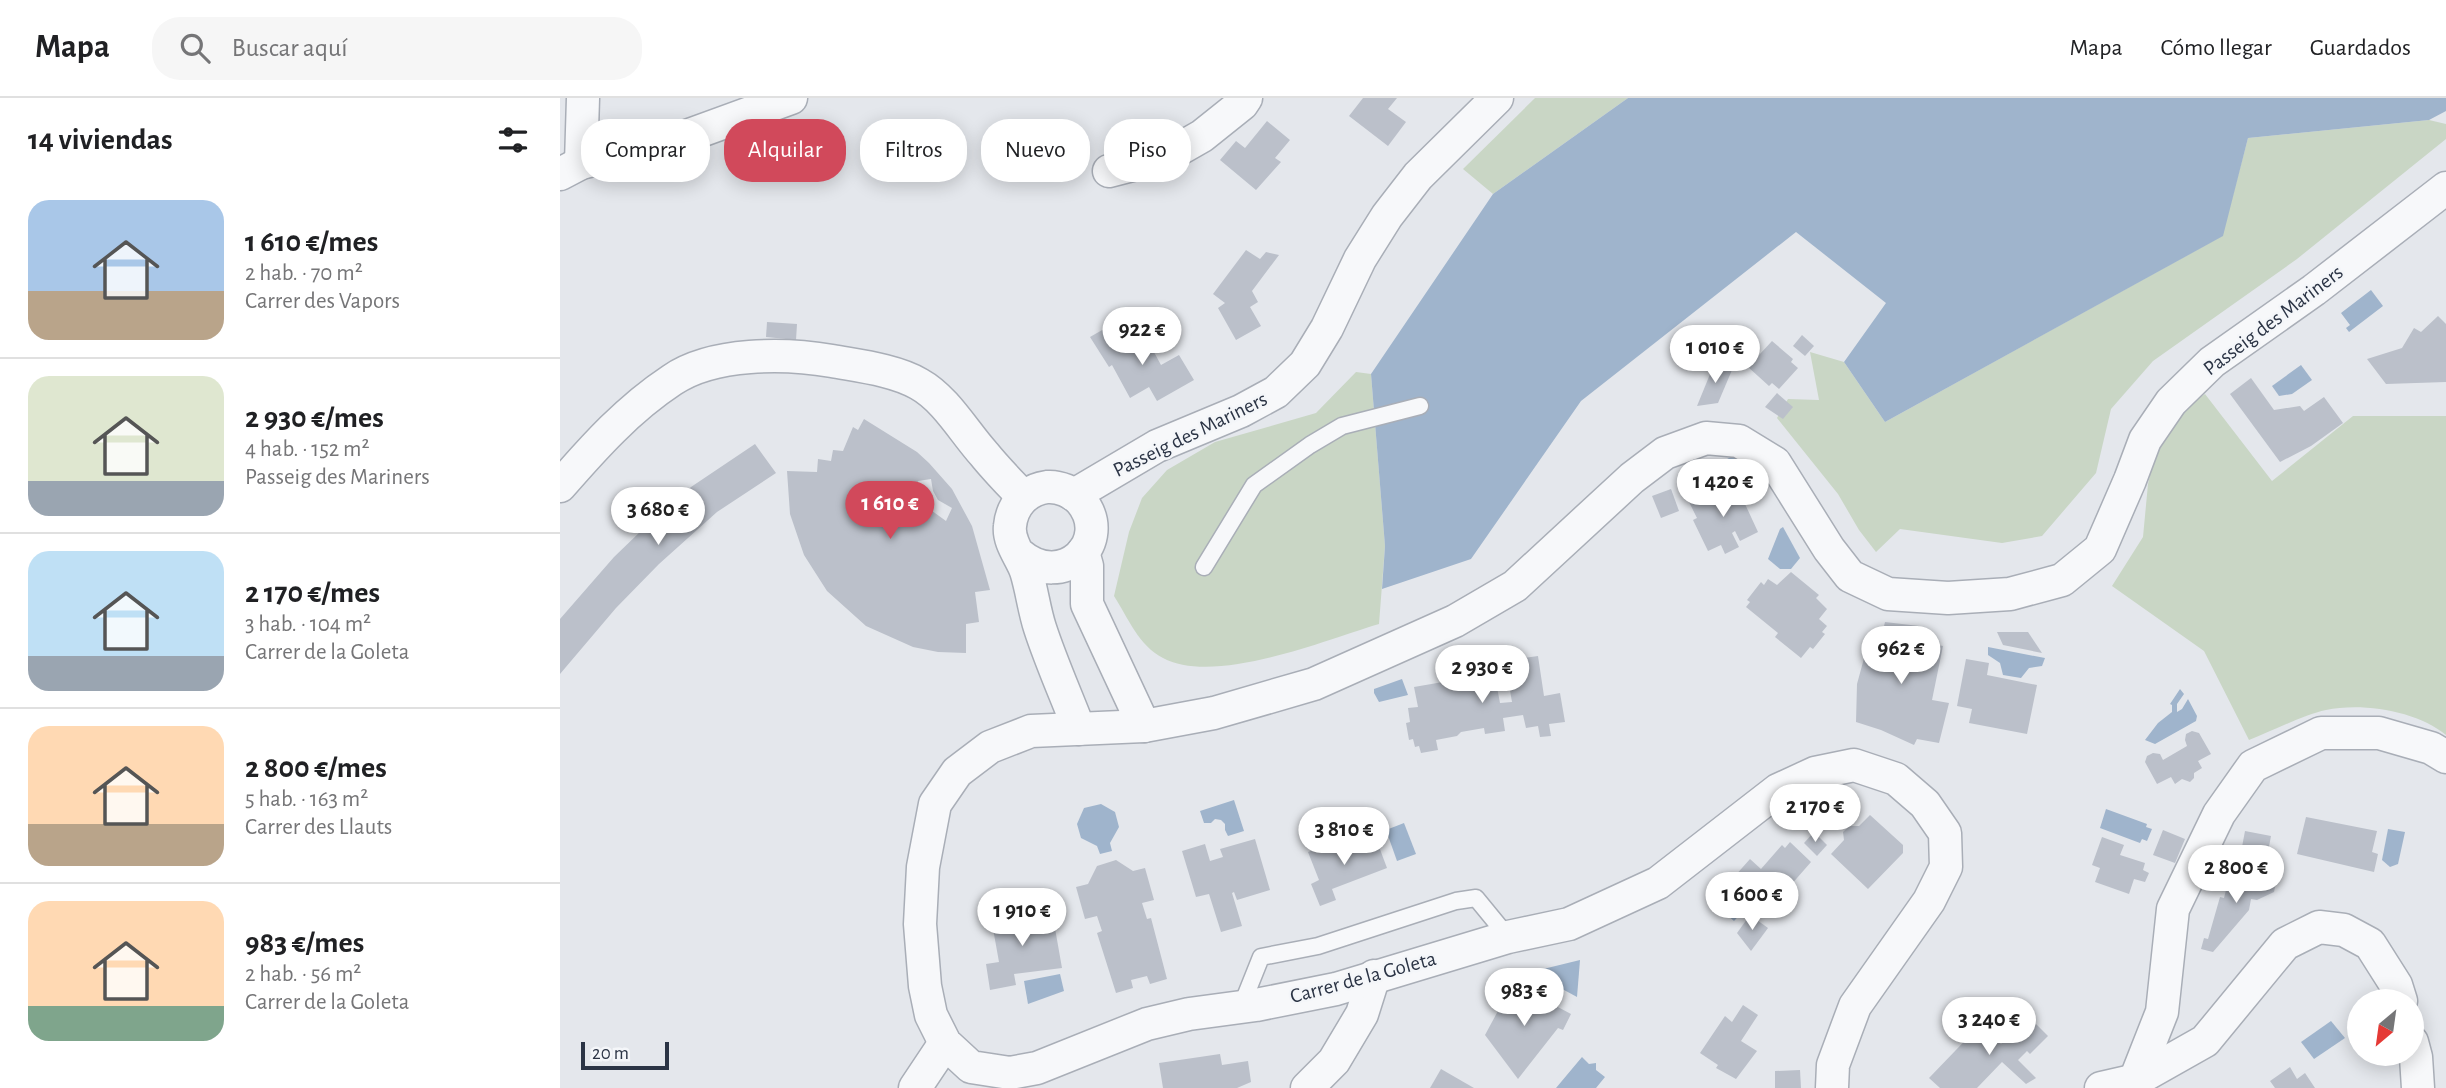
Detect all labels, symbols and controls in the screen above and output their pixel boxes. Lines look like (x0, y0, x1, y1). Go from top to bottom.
search box (152, 17, 642, 80)
icon: search (176, 29, 214, 67)
text: Mapa (35, 31, 110, 64)
text: Buscar aquí (232, 35, 348, 61)
text: Mapa (2069, 36, 2123, 60)
text: Cómo llegar (2161, 36, 2272, 60)
text: Guardados (2310, 36, 2411, 60)
chip: Comprar (581, 119, 710, 182)
chip: Alquilar (724, 119, 846, 182)
chip: Filtros (860, 119, 967, 182)
chip: Nuevo (981, 119, 1090, 182)
chip: Piso (1104, 119, 1191, 182)
icon: filters (494, 121, 532, 159)
text: 14 viviendas (28, 125, 173, 155)
text: 1 610 €/mes (245, 227, 378, 257)
icon: home (84, 228, 168, 312)
street label: Passeig des Mariners (2200, 261, 2347, 380)
text: 2 hab. · 70 m² (245, 262, 363, 285)
text: Carrer des Vapors (245, 290, 400, 313)
pin: 922 € (1093, 308, 1191, 367)
text: 922 € (1119, 318, 1166, 341)
pin: 1 010 € (1650, 326, 1780, 385)
text: 1 010 € (1686, 336, 1744, 359)
street label: Passeig des Mariners (1110, 388, 1271, 481)
text: 2 930 €/mes (245, 403, 384, 433)
icon: home (84, 404, 168, 488)
text: 4 hab. · 152 m² (245, 438, 370, 461)
pin: 1 420 € (1658, 460, 1788, 519)
text: Passeig des Mariners (245, 466, 430, 489)
text: 1 420 € (1693, 470, 1753, 493)
pin: 1 610 € (825, 482, 955, 541)
pin: 3 680 € (593, 488, 723, 547)
text: 1 610 € (861, 492, 919, 515)
text: 3 680 € (627, 498, 689, 521)
text: 2 170 €/mes (245, 578, 380, 608)
icon: home (84, 579, 168, 663)
text: 3 hab. · 104 m² (245, 613, 371, 636)
pin: 962 € (1852, 626, 1950, 686)
text: 962 € (1877, 637, 1925, 660)
text: Carrer de la Goleta (245, 641, 409, 664)
pin: 2 930 € (1417, 646, 1547, 705)
text: 2 930 € (1451, 656, 1513, 679)
text: 2 800 €/mes (245, 753, 387, 783)
icon: home (84, 754, 168, 838)
pin: 2 170 € (1750, 784, 1880, 844)
text: 5 hab. · 163 m² (245, 788, 368, 811)
text: 2 170 € (1786, 795, 1844, 818)
pin: 3 810 € (1279, 808, 1409, 867)
text: Carrer des Llauts (245, 816, 392, 839)
text: 3 810 € (1314, 818, 1374, 841)
pin: 2 800 € (2171, 846, 2301, 905)
text: 2 800 € (2204, 856, 2268, 879)
pin: 1 600 € (1687, 872, 1817, 932)
text: 1 600 € (1721, 883, 1783, 906)
pin: 1 910 € (957, 888, 1087, 948)
text: 1 910 € (993, 899, 1051, 922)
text: 983 €/mes (245, 928, 364, 958)
icon: home (84, 929, 168, 1013)
street label: Carrer de la Goleta (1288, 948, 1439, 1007)
text: 2 hab. · 56 m² (245, 963, 361, 986)
pin: 983 € (1475, 968, 1573, 1028)
text: 983 € (1501, 979, 1547, 1002)
north arrow (2347, 989, 2424, 1066)
map controls (2347, 989, 2424, 1066)
text: Carrer de la Goleta (245, 991, 409, 1014)
pin: 3 240 € (1924, 998, 2054, 1057)
text: 3 240 € (1958, 1008, 2020, 1031)
scale bar (581, 1039, 668, 1071)
text: 20 m (592, 1044, 629, 1063)

